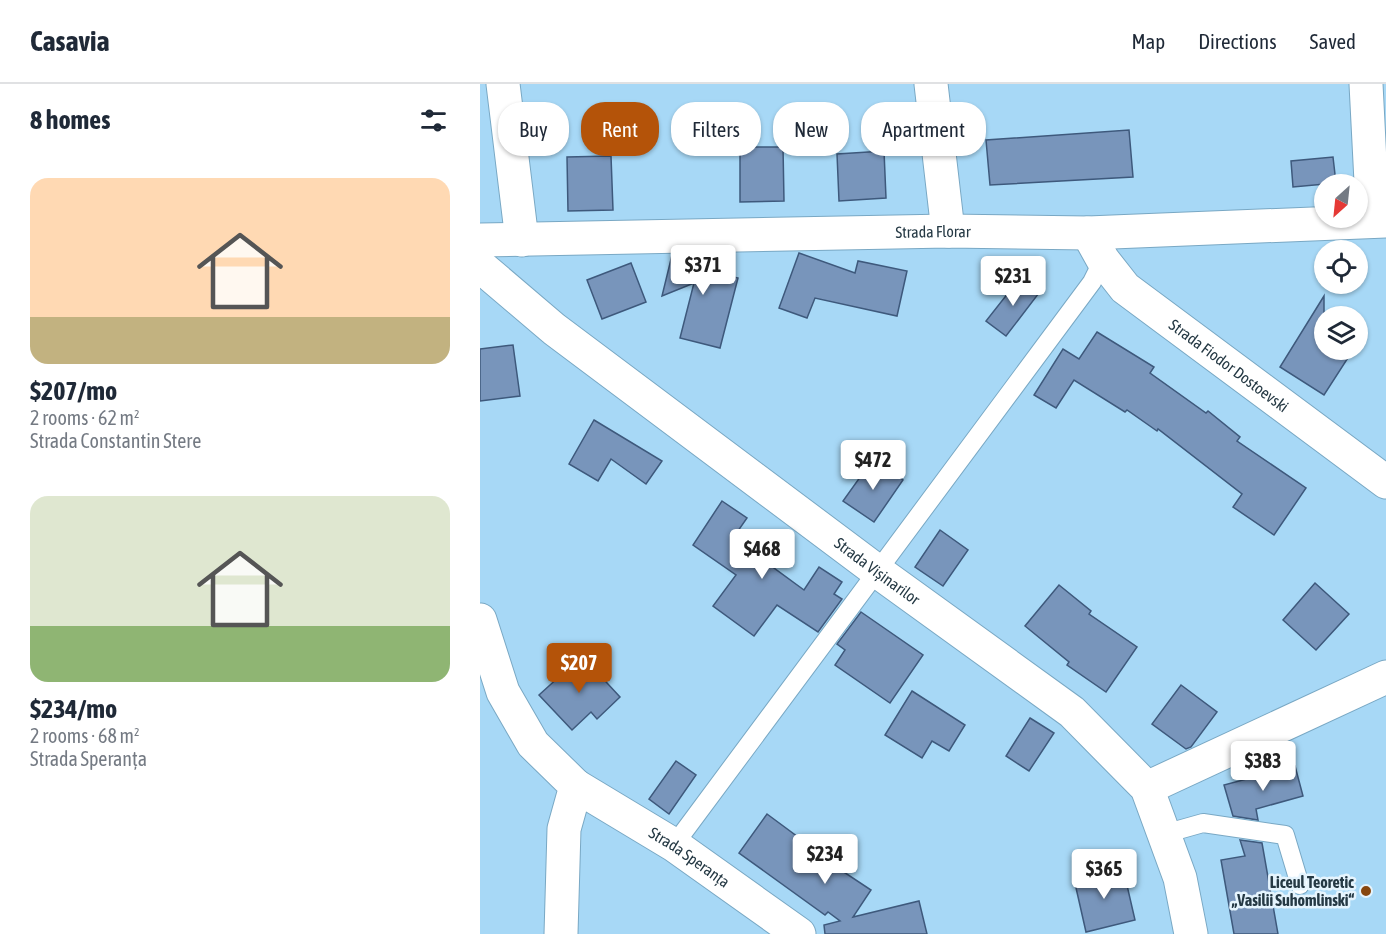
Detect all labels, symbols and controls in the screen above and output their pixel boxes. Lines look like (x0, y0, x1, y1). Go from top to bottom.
text: Casavia (30, 25, 110, 57)
text: Map (1131, 29, 1165, 53)
text: Directions (1198, 29, 1277, 53)
text: Saved (1310, 29, 1356, 53)
chip: Buy (498, 102, 569, 156)
chip: Rent (581, 102, 659, 156)
chip: Filters (671, 102, 761, 156)
chip: New (773, 102, 849, 156)
chip: Apartment (861, 102, 986, 156)
icon: filters (417, 104, 450, 137)
text: 8 homes (30, 105, 110, 135)
north arrow (1314, 174, 1368, 228)
map controls (1314, 174, 1368, 360)
icon: home (186, 217, 294, 325)
street label: Strada Florar (895, 222, 971, 241)
button: locate (1314, 240, 1368, 294)
pin: $371 (667, 245, 739, 296)
text: $371 (685, 253, 721, 276)
pin: $231 (977, 256, 1049, 307)
text: $231 (995, 264, 1031, 287)
button: layers (1314, 306, 1368, 360)
street label: Strada Fiodor Dostoevski (1166, 315, 1292, 415)
text: $207/mo (30, 376, 117, 406)
text: 2 rooms · 62 m² (30, 406, 140, 429)
text: Strada Constantin Stere (30, 429, 201, 452)
pin: $472 (837, 440, 909, 491)
text: $472 (855, 448, 891, 471)
pin: $468 (726, 529, 798, 580)
street label: Strada Vișinarilor (831, 534, 924, 608)
icon: home (186, 535, 294, 643)
text: $468 (744, 537, 780, 560)
pin: $207 (543, 643, 615, 694)
text: $207 (561, 651, 597, 674)
text: $234/mo (30, 694, 117, 724)
text: 2 rooms · 68 m² (30, 724, 140, 747)
pin: $383 (1227, 741, 1299, 792)
text: Strada Speranța (30, 747, 147, 770)
text: $383 (1245, 749, 1281, 772)
street label: Strada Speranța (646, 823, 733, 891)
pin: $234 (789, 834, 861, 885)
text: $234 (807, 842, 843, 865)
pin: $365 (1068, 849, 1140, 900)
text: $365 (1086, 857, 1122, 880)
place label: Liceul Teoretic „Vasilii Suhomlinski“ (1231, 873, 1354, 909)
marker: Liceul Teoretic „Vasilii Suhomlinski“ (1359, 884, 1373, 898)

